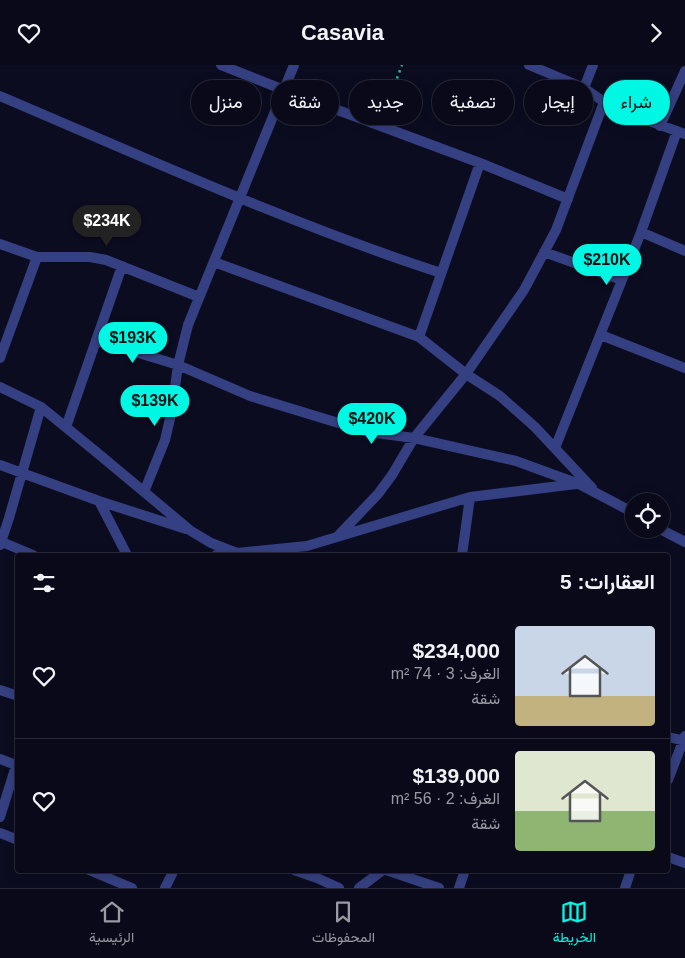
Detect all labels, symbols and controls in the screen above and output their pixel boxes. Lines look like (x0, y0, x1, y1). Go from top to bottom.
icon: heart (15, 19, 43, 47)
icon: forward (642, 19, 670, 47)
text: Casavia (301, 20, 384, 45)
chip: منزل (191, 80, 261, 125)
chip: شقة (271, 80, 339, 125)
chip: جديد (349, 80, 422, 125)
chip: تصفية (432, 80, 514, 125)
chip: إيجار (524, 80, 593, 125)
chip: شراء (603, 80, 670, 125)
pin: $234K (72, 205, 142, 247)
text: $234K (83, 212, 131, 229)
pin: $210K (572, 243, 642, 286)
text: $210K (583, 251, 631, 268)
pin: $193K (98, 321, 168, 364)
text: $193K (109, 329, 157, 346)
pin: $139K (120, 385, 190, 427)
text: $139K (131, 392, 179, 409)
pin: $420K (337, 403, 407, 445)
text: $420K (348, 410, 396, 427)
map controls (625, 493, 670, 538)
button: locate (625, 493, 670, 538)
icon: filters (30, 569, 58, 597)
text: العقارات: 5 (560, 570, 655, 593)
text: $234,000 (412, 639, 500, 662)
icon: home (555, 646, 615, 706)
icon: heart (30, 662, 58, 690)
text: الغرف: 3 · 74 m² (391, 665, 500, 682)
text: شقة (471, 690, 500, 707)
text: $139,000 (412, 764, 500, 787)
icon: home (555, 771, 615, 831)
icon: heart (30, 787, 58, 815)
text: الغرف: 2 · 56 m² (391, 790, 500, 807)
text: شقة (471, 815, 500, 832)
tab: الرئيسية (89, 898, 134, 950)
tab: المحفوظات (312, 898, 375, 950)
tab: الخريطة (553, 898, 596, 950)

